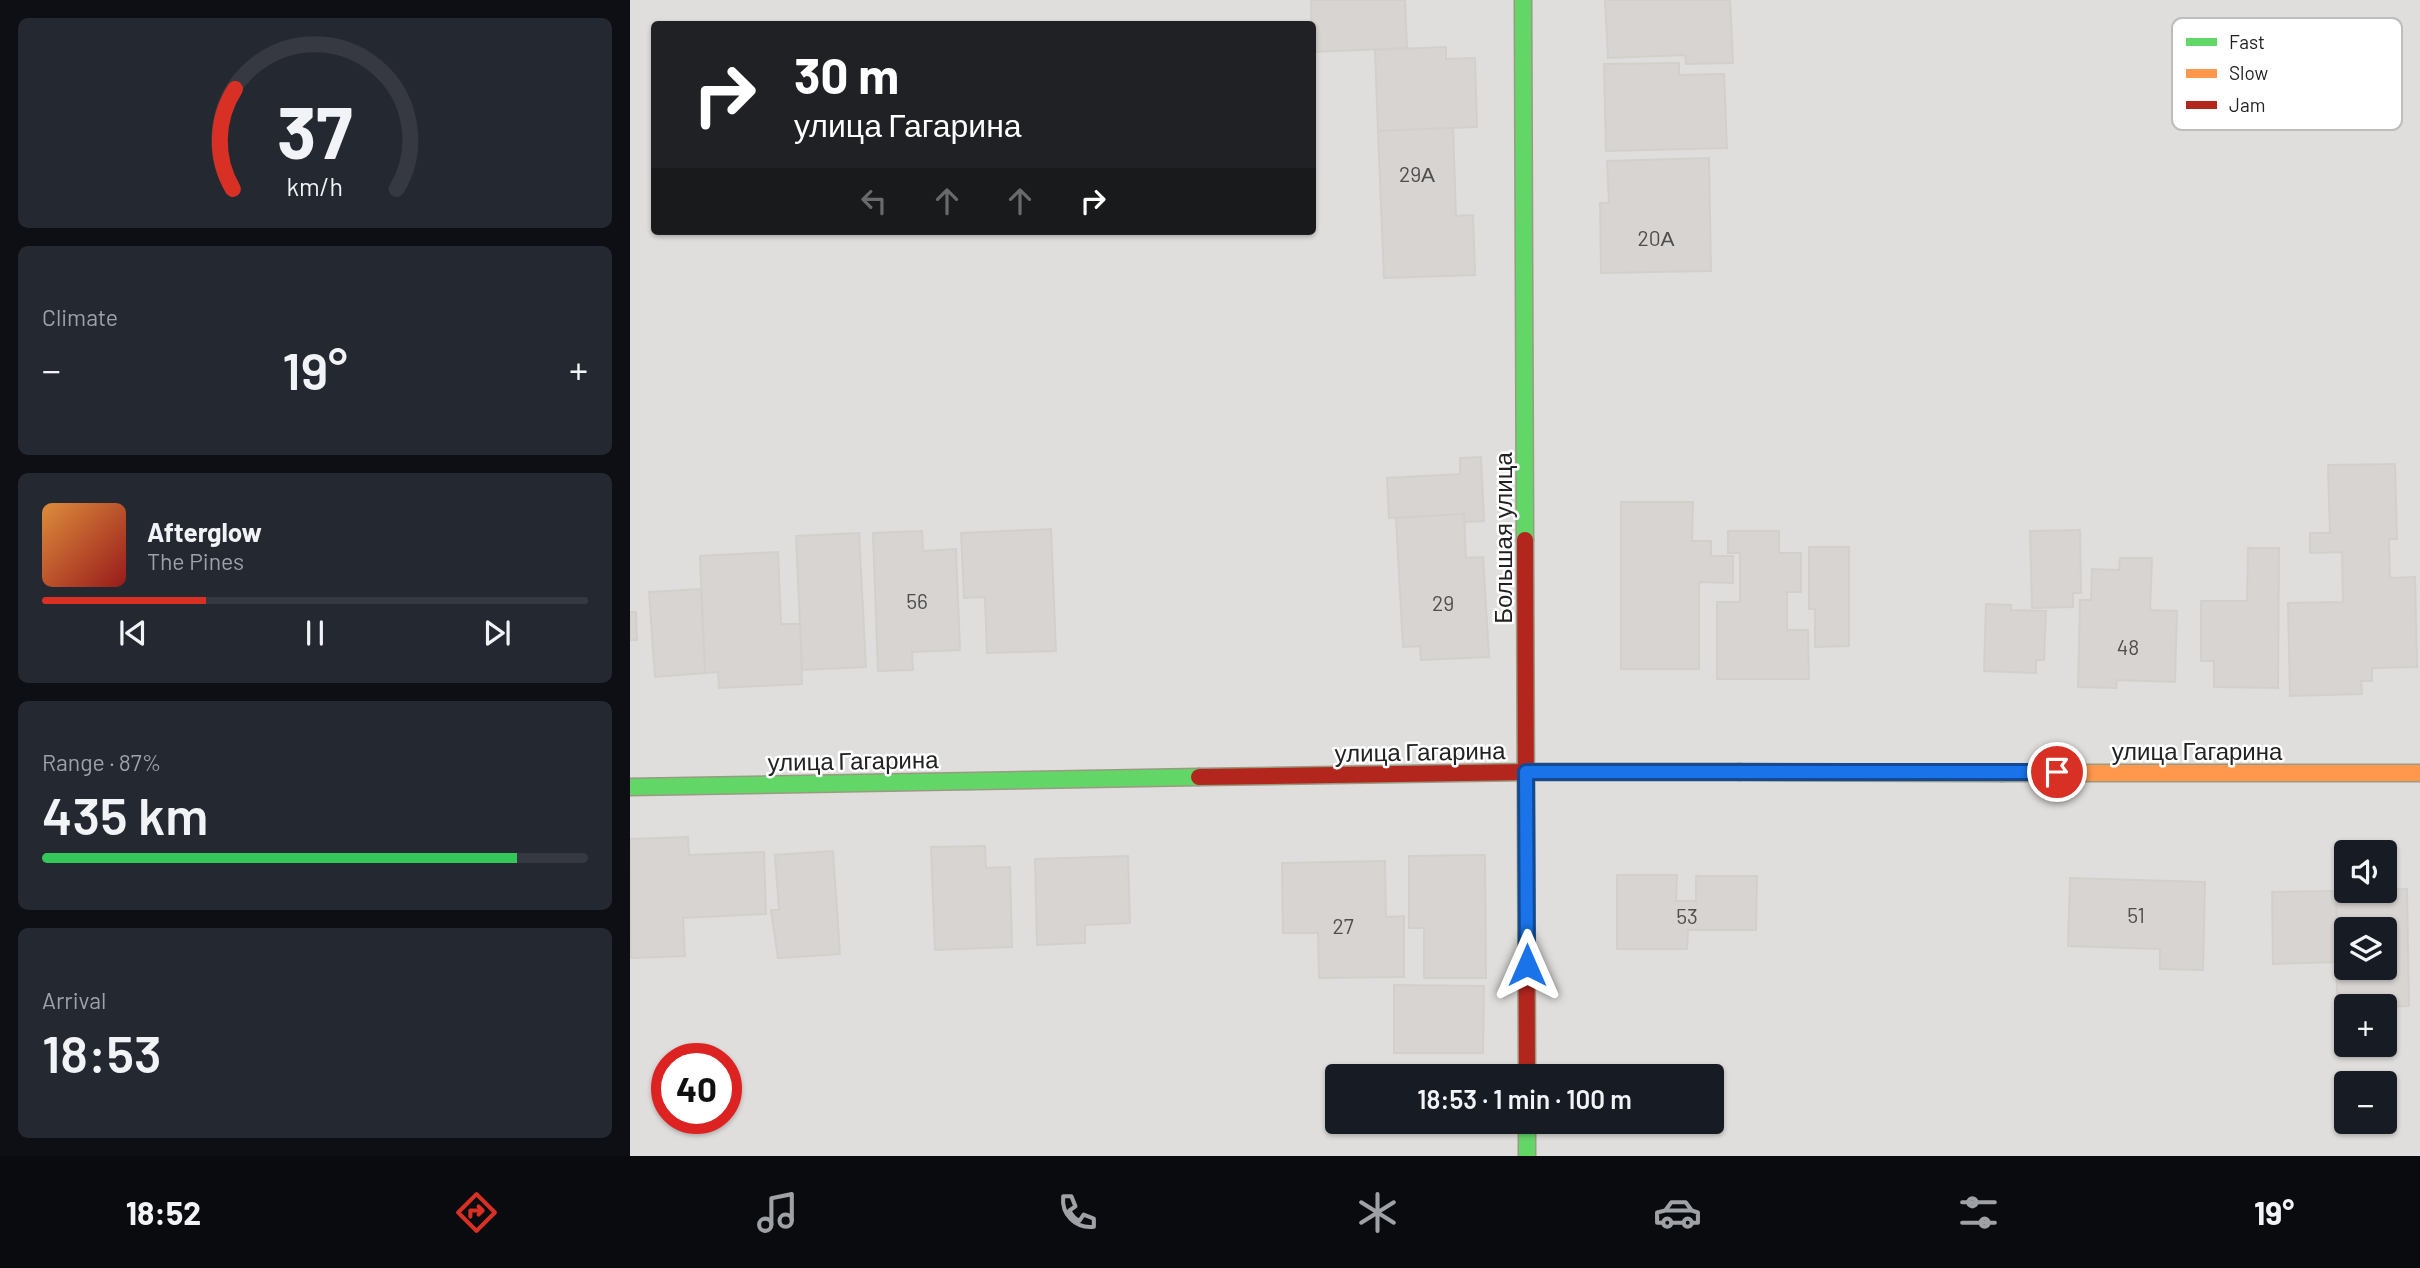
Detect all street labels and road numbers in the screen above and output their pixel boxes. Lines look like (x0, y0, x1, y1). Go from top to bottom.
street label: Большая улица (1488, 452, 1517, 624)
street label: улица Гагарина (1334, 735, 1506, 767)
street label: улица Гагарина (2112, 736, 2283, 765)
street label: улица Гагарина (767, 744, 939, 776)

